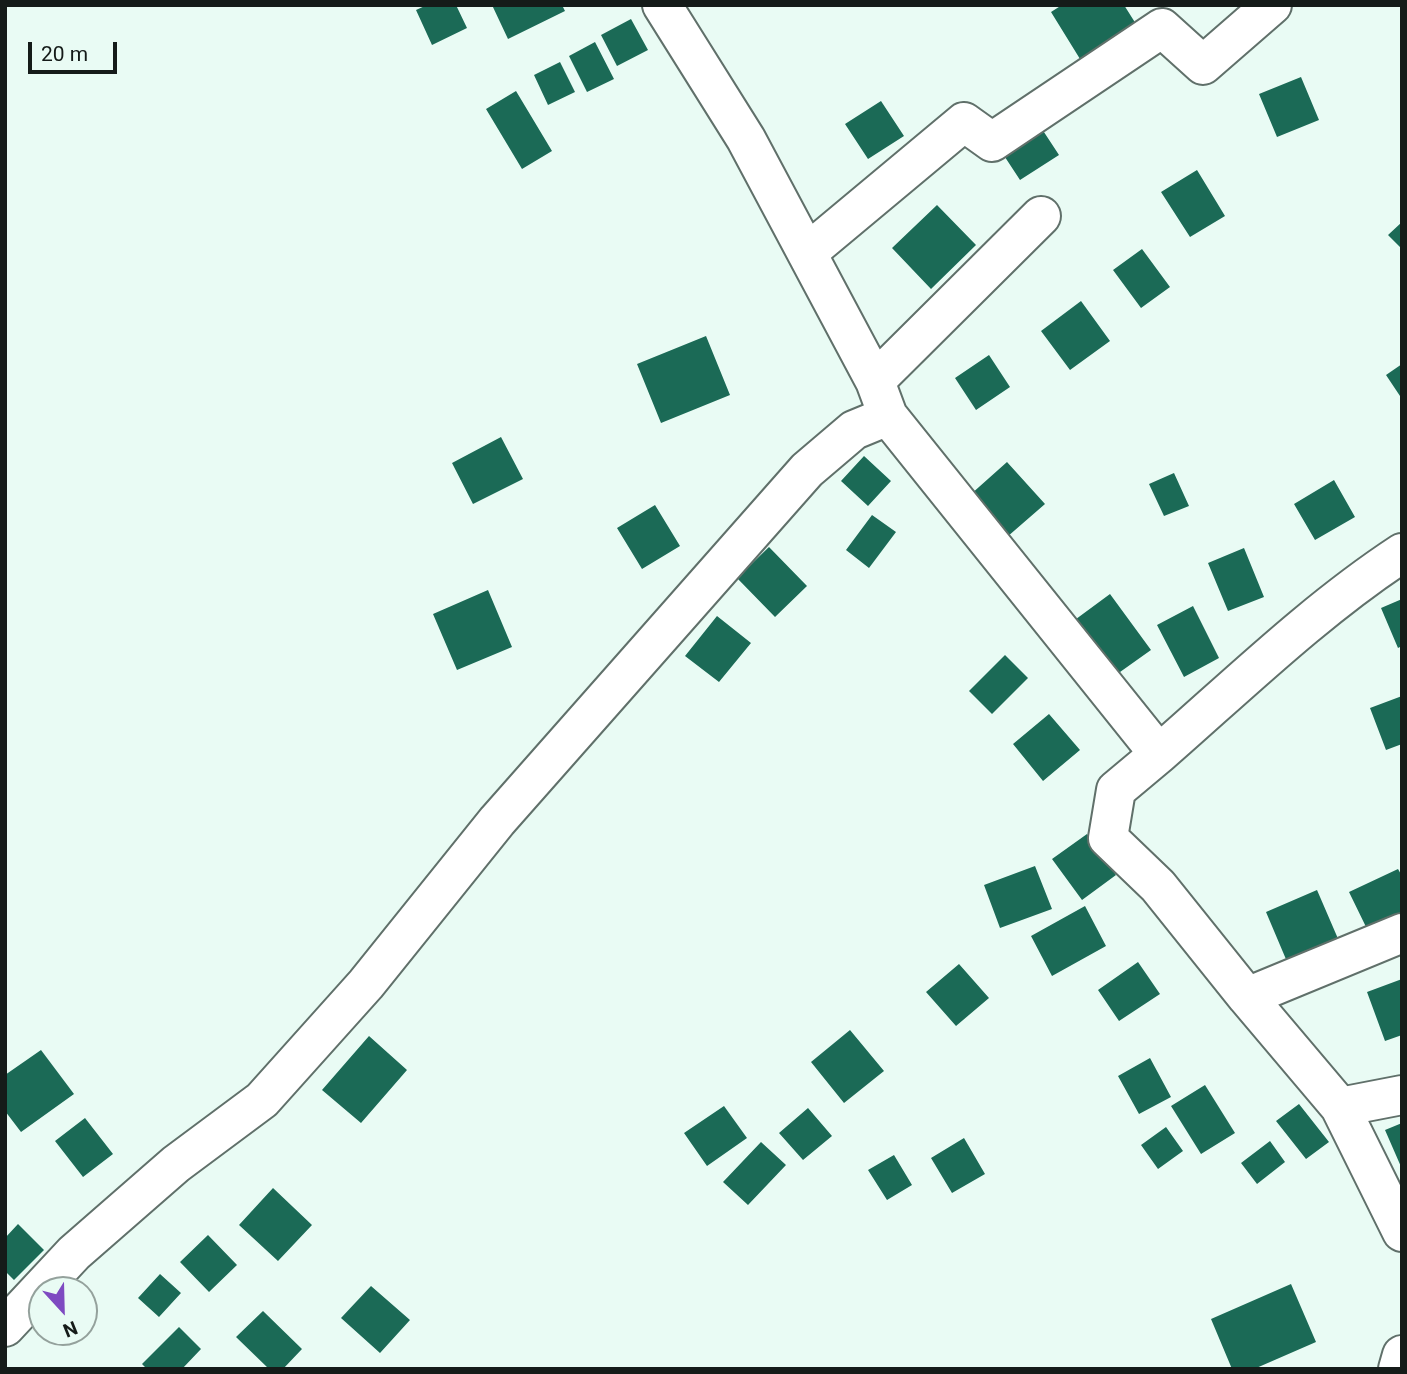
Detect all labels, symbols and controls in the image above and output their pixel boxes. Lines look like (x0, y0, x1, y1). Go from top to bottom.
scale bar (32, 28, 121, 72)
text: 20 m (41, 42, 88, 66)
north arrow (28, 1276, 98, 1346)
text: N (60, 1316, 81, 1342)

